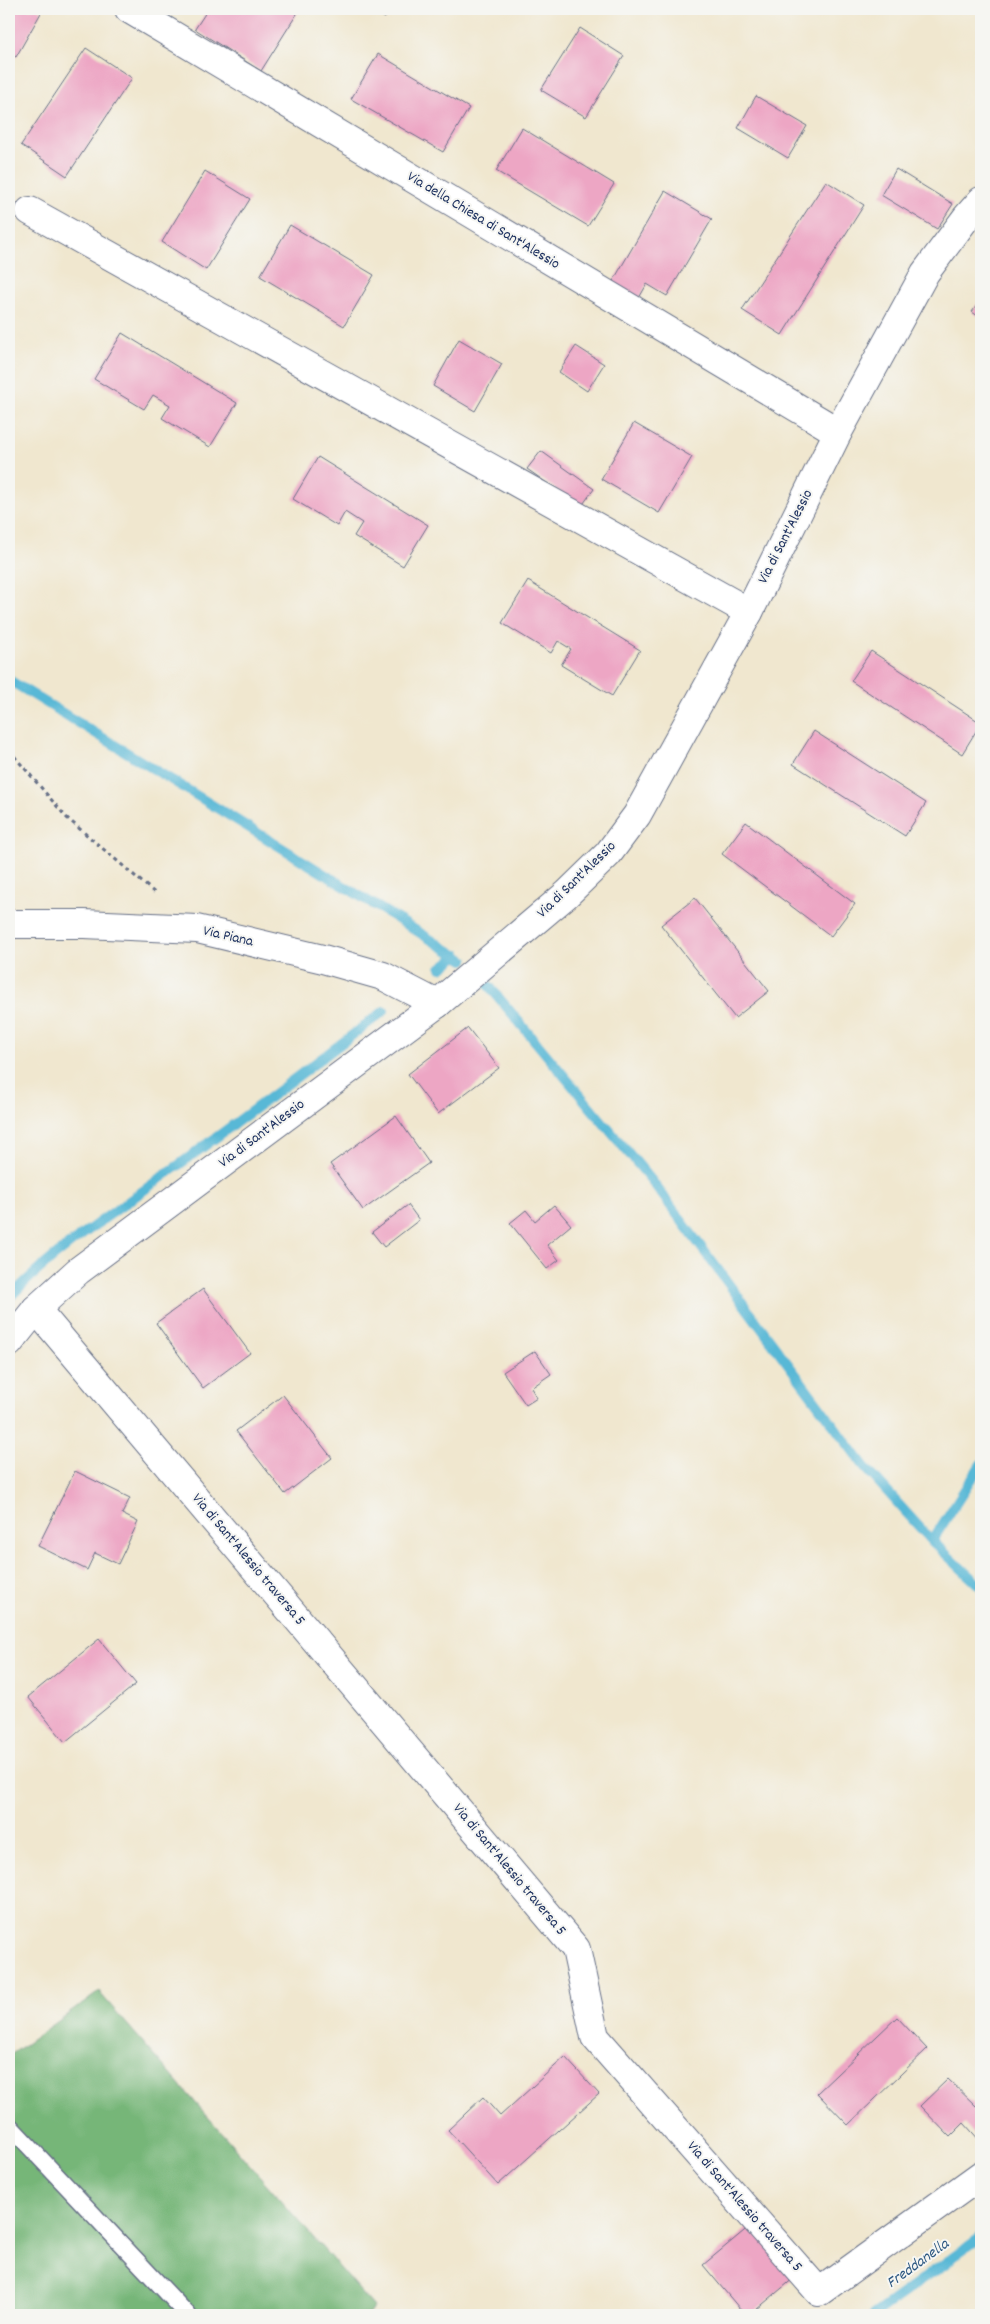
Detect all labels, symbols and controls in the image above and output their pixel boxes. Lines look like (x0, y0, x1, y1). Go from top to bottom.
street label: Via della Chiesa di Sant'Alessio (402, 167, 564, 276)
street label: Via di Sant'Alessio (753, 486, 819, 588)
street label: Via di Sant'Alessio (532, 836, 622, 924)
street label: Via Piana (201, 921, 256, 954)
street label: Via di Sant'Alessio (214, 1094, 310, 1174)
street label: Via di Sant'Alessio traversa 5 (186, 1489, 310, 1631)
street label: Via di Sant'Alessio traversa 5 (447, 1799, 571, 1941)
street label: Via di Sant'Alessio traversa 5 (681, 2137, 807, 2277)
water label: Freddanella (882, 2233, 955, 2295)

